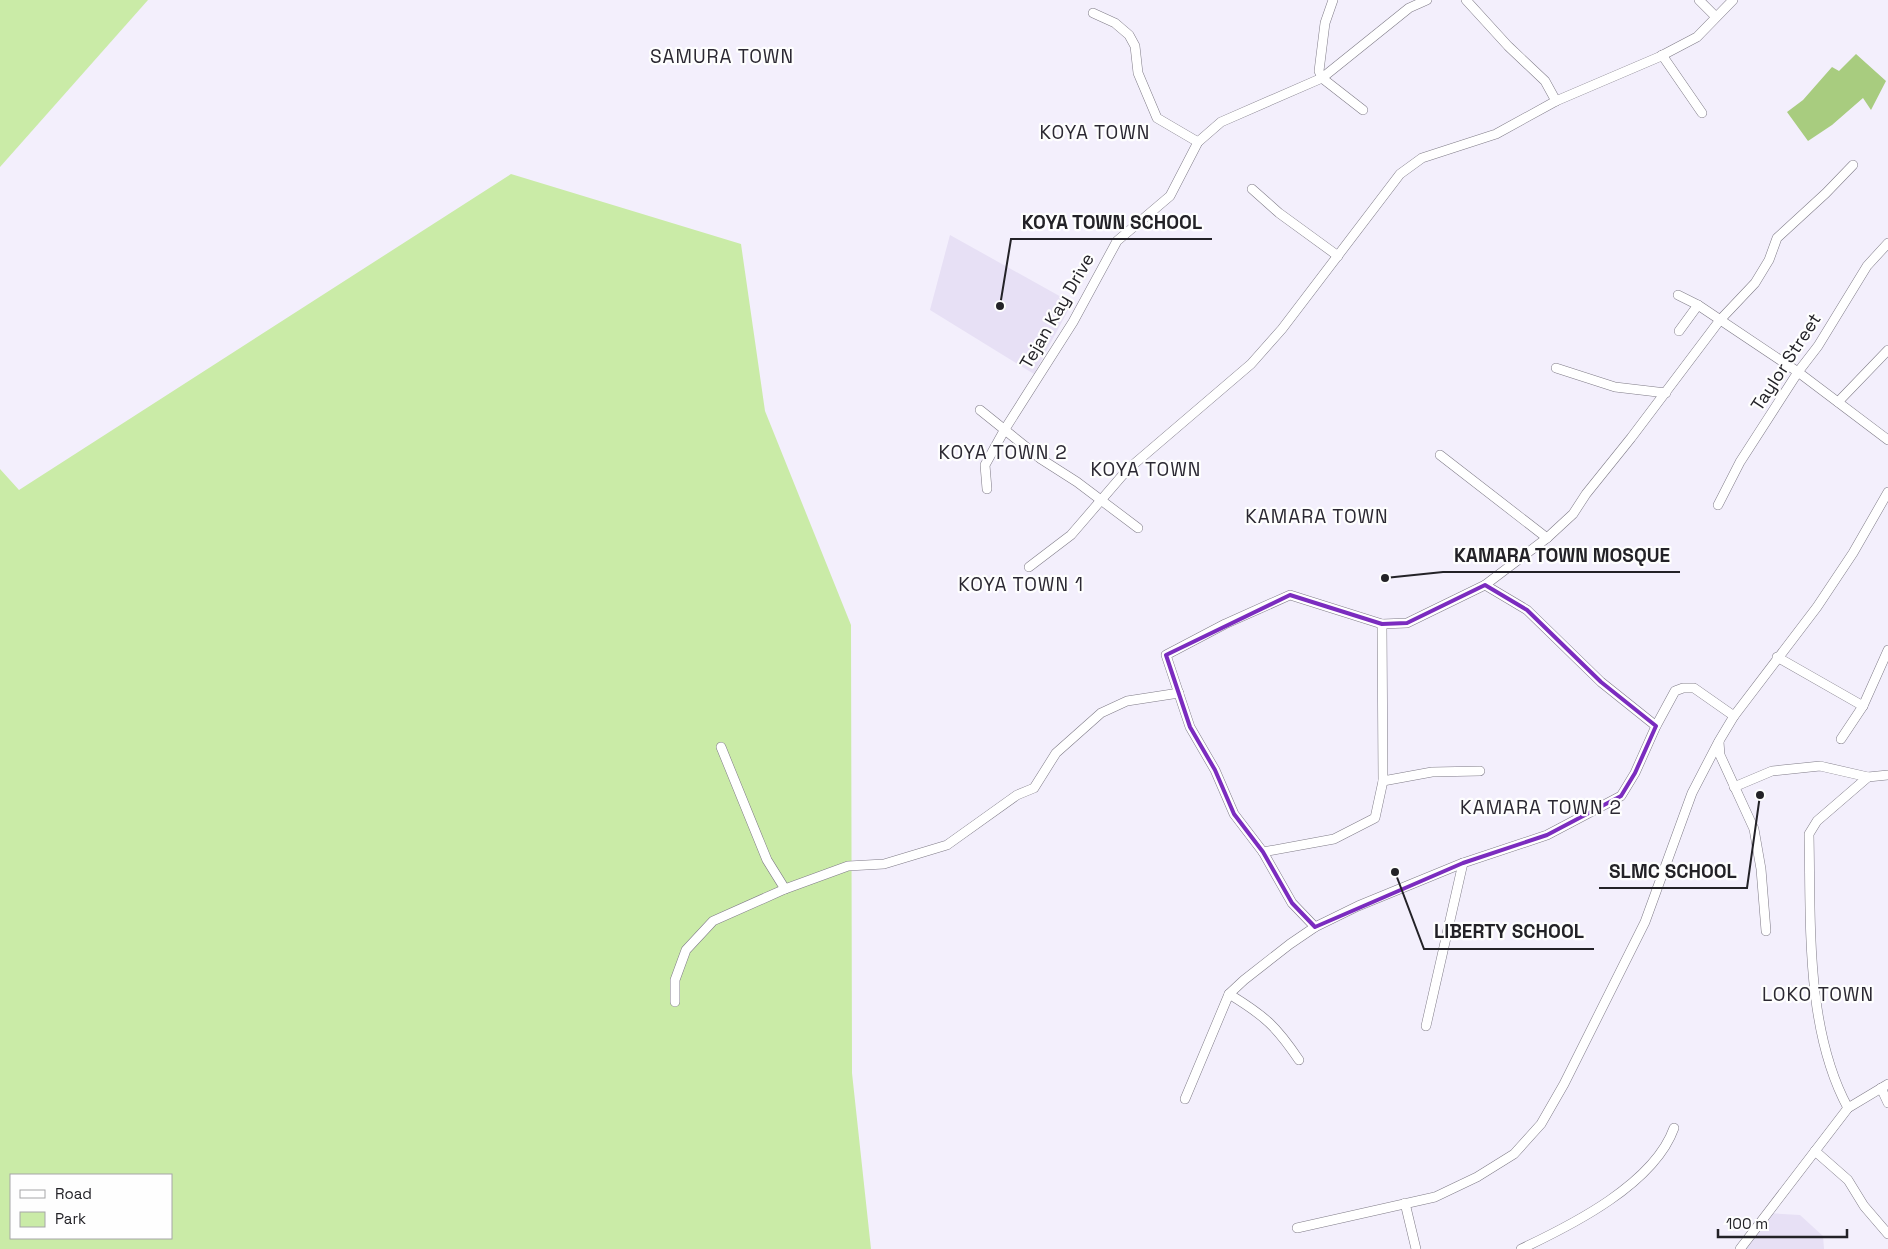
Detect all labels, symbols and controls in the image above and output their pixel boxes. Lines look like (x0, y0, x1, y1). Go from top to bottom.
district label: SAMURA TOWN (650, 44, 794, 69)
district label: KOYA TOWN (1040, 120, 1150, 145)
callout: KOYA TOWN SCHOOL (1011, 205, 1212, 239)
text: KOYA TOWN SCHOOL (1022, 210, 1202, 235)
street label: Tejan Kay Drive (1014, 249, 1099, 373)
street label: Taylor Street (1745, 308, 1826, 415)
district label: KOYA TOWN 2 (938, 440, 1068, 465)
district label: KOYA TOWN (1091, 457, 1201, 482)
district label: KAMARA TOWN (1245, 504, 1389, 529)
callout: KAMARA TOWN MOSQUE (1443, 538, 1680, 572)
text: KAMARA TOWN MOSQUE (1454, 543, 1670, 568)
district label: KOYA TOWN 1 (958, 572, 1084, 597)
district label: KAMARA TOWN 2 (1460, 795, 1622, 820)
callout: SLMC SCHOOL (1599, 854, 1747, 888)
text: SLMC SCHOOL (1609, 859, 1737, 884)
callout: LIBERTY SCHOOL (1424, 915, 1594, 949)
text: LIBERTY SCHOOL (1434, 919, 1584, 944)
district label: LOKO TOWN (1762, 982, 1874, 1007)
legend (10, 1174, 172, 1239)
text: Road (55, 1184, 92, 1203)
scale bar (1718, 1206, 1847, 1238)
text: Park (55, 1209, 86, 1228)
text: 100 m (1726, 1214, 1768, 1233)

